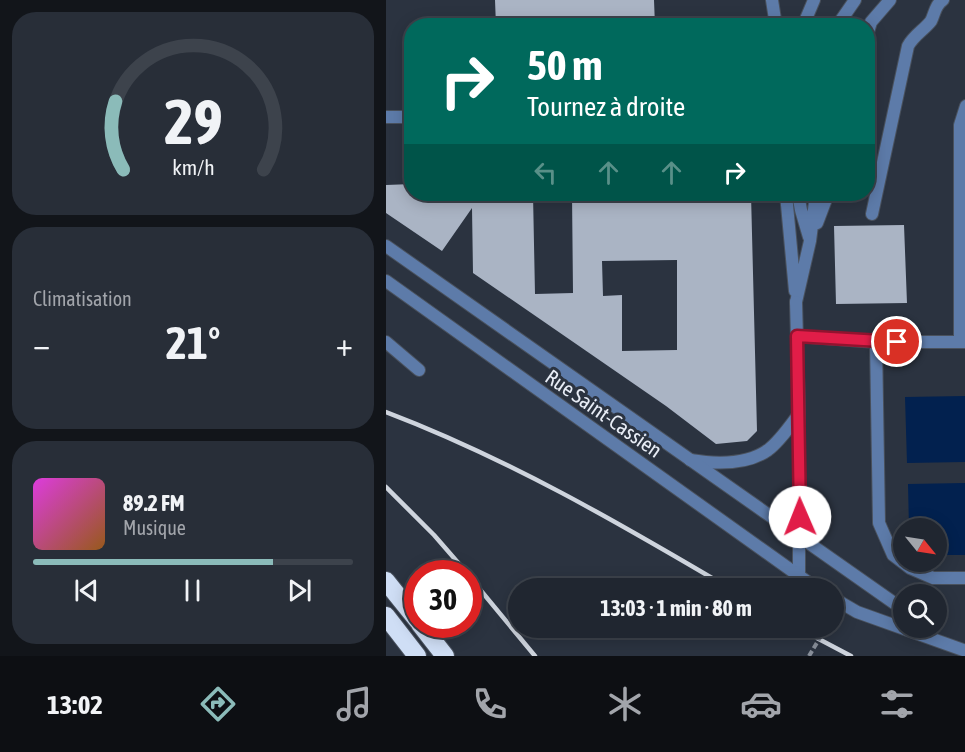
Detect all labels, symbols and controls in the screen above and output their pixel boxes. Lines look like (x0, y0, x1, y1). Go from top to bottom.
text: 50 m (527, 41, 602, 89)
icon: right (428, 42, 506, 120)
text: 29 (164, 87, 222, 158)
text: Tournez à droite (527, 91, 685, 122)
text: km/h (172, 156, 214, 181)
icon: left (529, 156, 562, 189)
icon: ahead (592, 156, 625, 189)
icon: ahead (655, 156, 688, 189)
icon: right (718, 156, 751, 189)
text: Climatisation (33, 287, 132, 310)
pin (871, 316, 922, 367)
text: 21° (166, 317, 220, 369)
text: − (33, 325, 50, 363)
text: + (336, 325, 353, 363)
icon: arrive (880, 325, 913, 358)
street label: Rue Saint-Cassien (541, 364, 667, 462)
position arrow (768, 485, 832, 549)
text: 89.2 FM (123, 490, 185, 516)
text: Musique (123, 516, 186, 539)
north arrow (893, 518, 947, 572)
map controls (893, 518, 947, 638)
speed limit sign: 30 (404, 560, 482, 638)
icon: previous (70, 574, 103, 607)
icon: pause (176, 574, 209, 607)
icon: next (283, 574, 316, 607)
button: search (893, 584, 947, 638)
text: 13:03 · 1 min · 80 m (600, 595, 752, 621)
icon: directions (197, 683, 239, 725)
icon: music (333, 683, 375, 725)
icon: phone (469, 683, 511, 725)
icon: climate (604, 683, 646, 725)
icon: car (740, 683, 782, 725)
icon: filters (876, 683, 918, 725)
text: 13:02 (47, 689, 103, 720)

